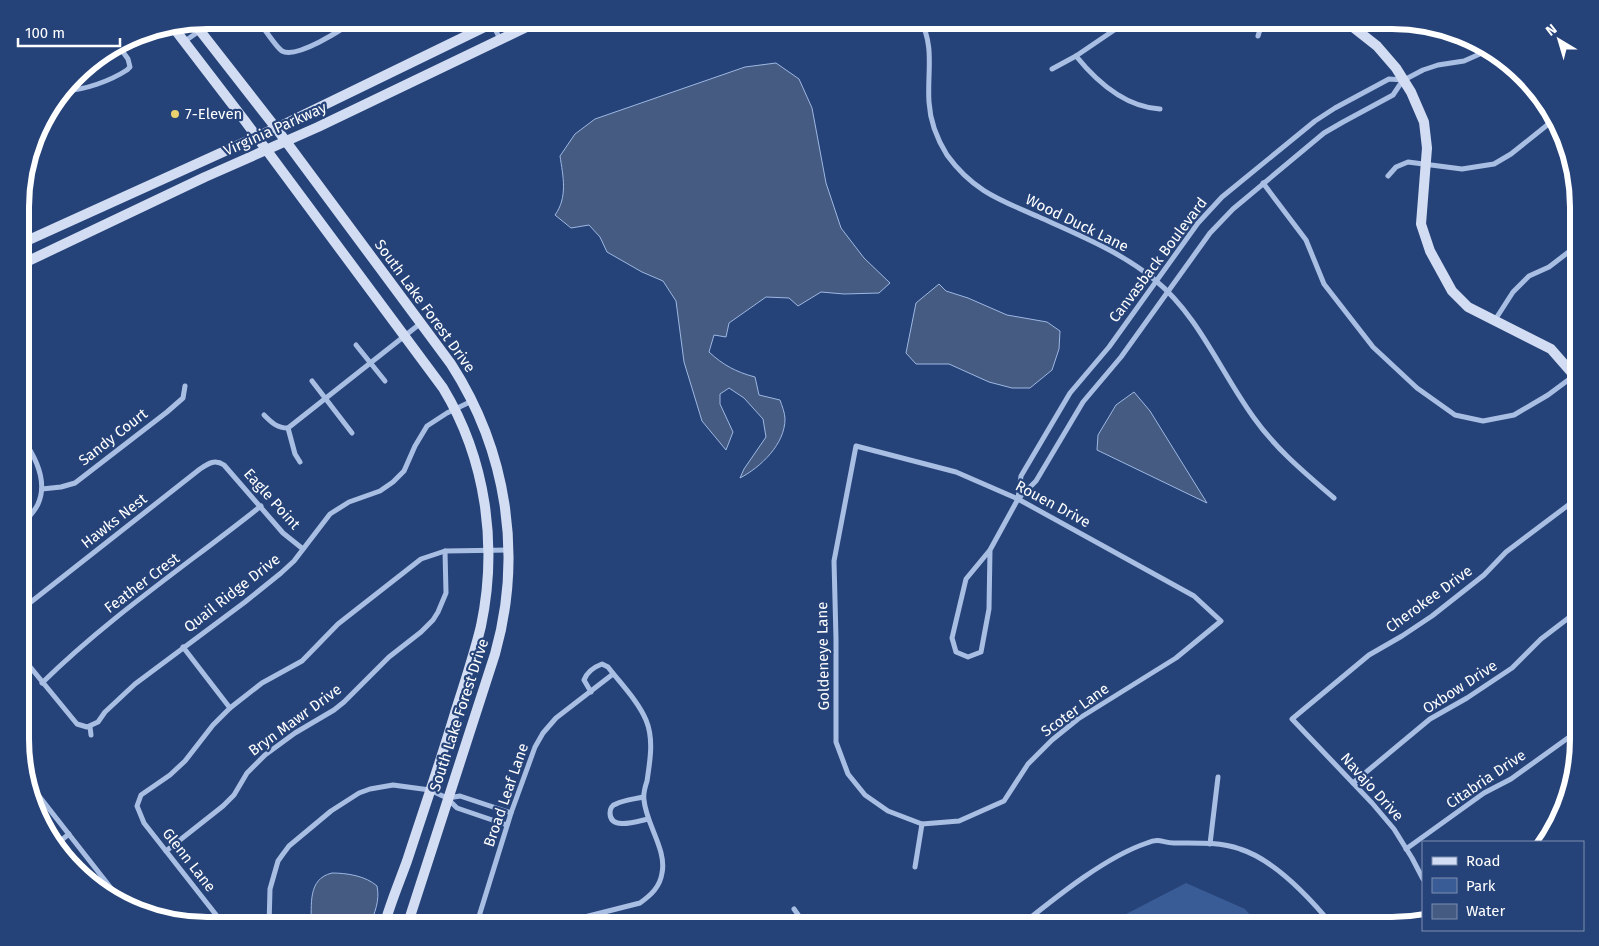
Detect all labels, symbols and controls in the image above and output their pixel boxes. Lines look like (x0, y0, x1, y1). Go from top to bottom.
scale bar (18, 15, 120, 47)
north arrow (1534, 15, 1584, 65)
text: N (1542, 21, 1560, 40)
text: 100 m (25, 24, 65, 42)
street label: Virginia Parkway (221, 98, 330, 160)
place label: 7-Eleven (185, 105, 242, 123)
marker: 7-Eleven (169, 108, 181, 120)
street label: Wood Duck Lane (1023, 190, 1131, 256)
street label: Canvasback Boulevard (1105, 194, 1211, 326)
street label: South Lake Forest Drive (371, 236, 479, 376)
street label: Sandy Court (75, 404, 151, 469)
street label: Eagle Point (240, 465, 304, 534)
street label: Rouen Drive (1012, 477, 1094, 531)
street label: Hawks Nest (78, 489, 151, 552)
street label: Feather Crest (101, 549, 184, 617)
street label: Quail Ridge Drive (180, 550, 284, 636)
street label: Cherokee Drive (1382, 562, 1476, 636)
street label: Goldeneye Lane (813, 602, 833, 710)
street label: South Lake Forest Drive (426, 636, 492, 794)
street label: Oxbow Drive (1419, 656, 1501, 718)
street label: Scoter Lane (1038, 679, 1112, 741)
street label: Bryn Mawr Drive (245, 680, 345, 760)
street label: Broad Leaf Lane (480, 741, 532, 849)
street label: Citabria Drive (1443, 746, 1529, 812)
street label: Navajo Drive (1337, 749, 1407, 825)
street label: Glenn Lane (159, 825, 219, 895)
legend (1422, 841, 1584, 931)
text: Road (1466, 852, 1501, 870)
text: Park (1466, 877, 1496, 895)
text: Water (1466, 902, 1505, 920)

